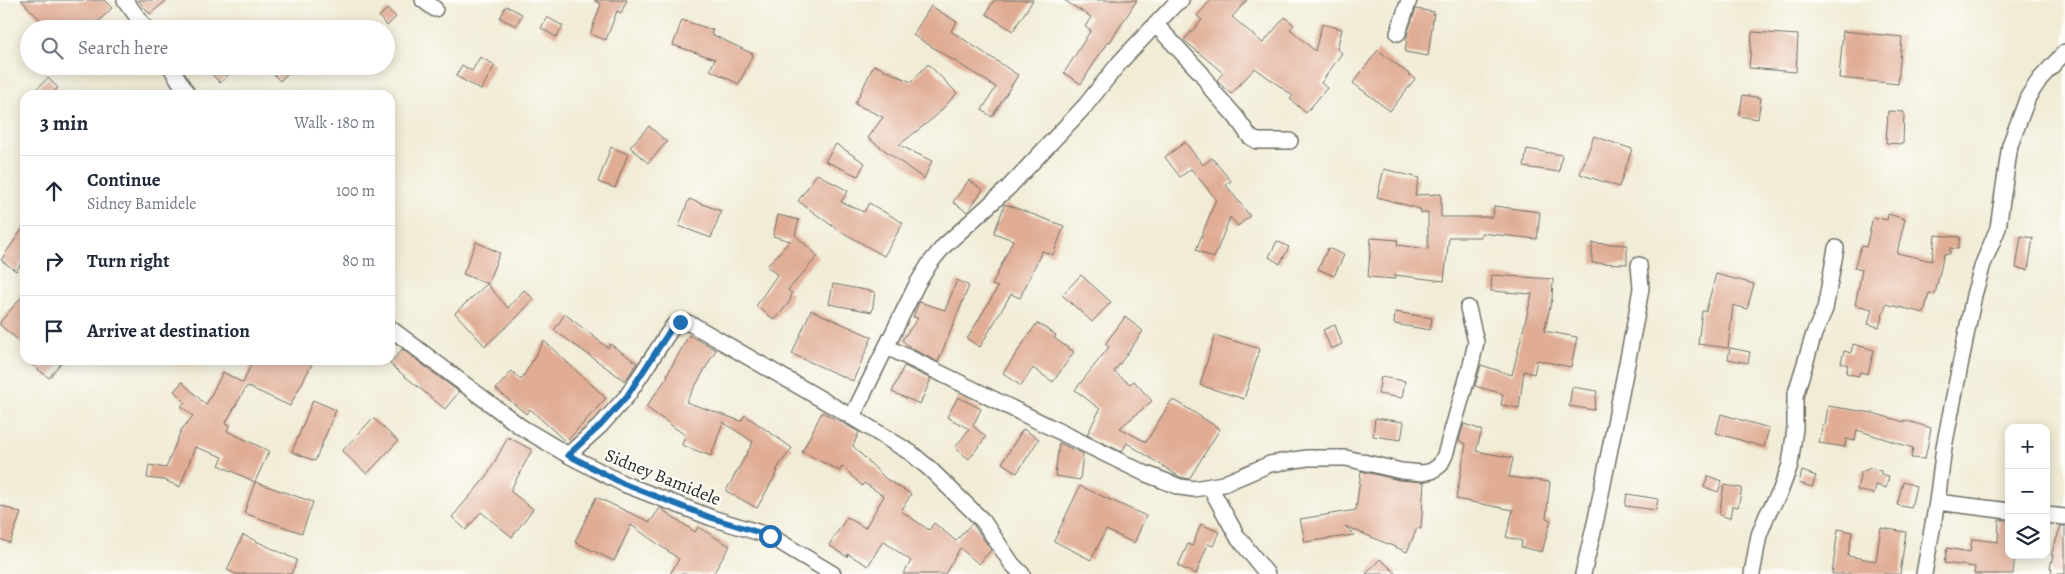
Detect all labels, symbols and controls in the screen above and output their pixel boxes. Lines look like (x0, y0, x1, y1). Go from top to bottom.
search box (20, 20, 395, 75)
icon: search (38, 34, 66, 62)
text: Search here (78, 35, 168, 61)
text: 3 min (40, 109, 88, 137)
text: Walk · 180 m (294, 112, 375, 134)
text: Continue (87, 167, 161, 193)
icon: ahead (40, 177, 68, 205)
text: 100 m (336, 180, 375, 202)
text: Sidney Bamidele (87, 193, 196, 215)
icon: right (40, 247, 68, 275)
text: Turn right (87, 248, 169, 274)
text: 80 m (342, 250, 375, 272)
route end (669, 311, 692, 334)
icon: arrive (40, 317, 68, 345)
text: Arrive at destination (87, 318, 250, 344)
map controls (2005, 424, 2050, 559)
button: + (2005, 424, 2050, 469)
street label: Sidney Bamidele (601, 443, 725, 511)
button: − (2005, 469, 2050, 514)
button: layers (2005, 514, 2050, 559)
route start (759, 525, 782, 548)

